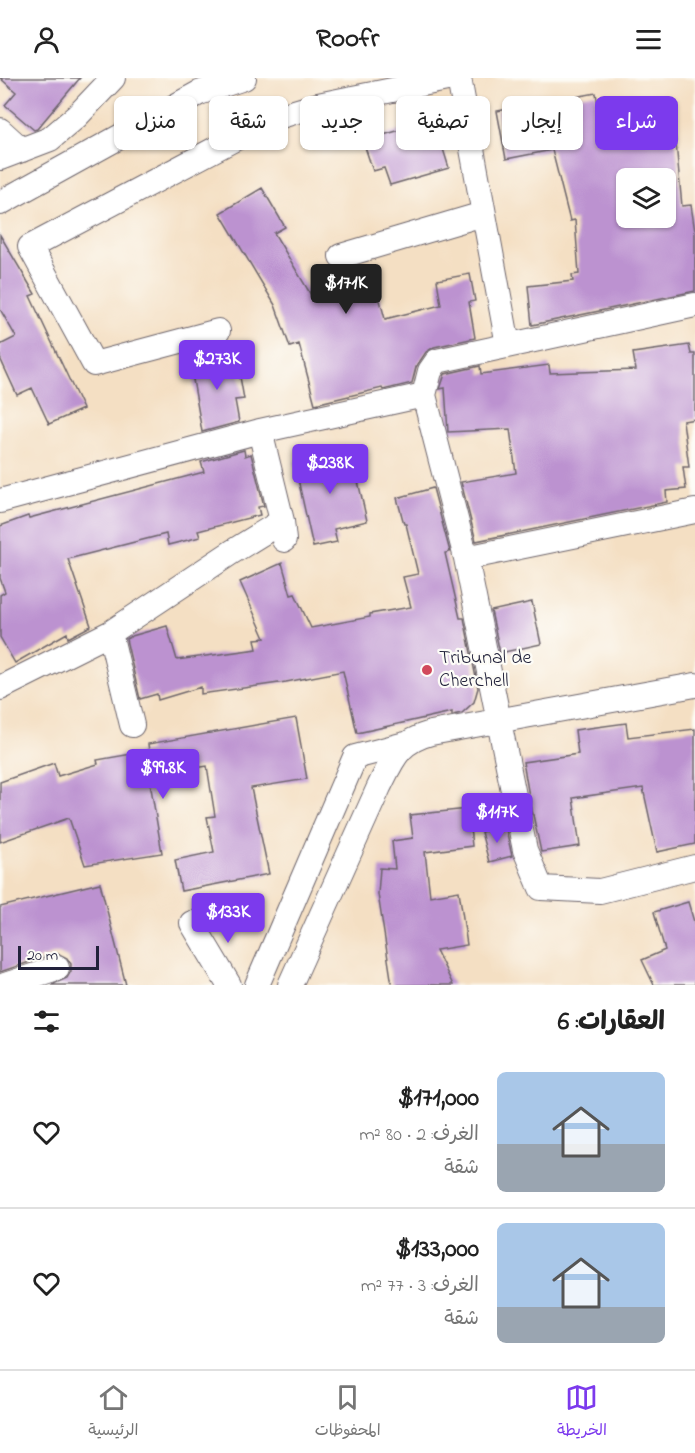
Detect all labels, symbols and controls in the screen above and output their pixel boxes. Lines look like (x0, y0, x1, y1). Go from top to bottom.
text: Roofr (316, 20, 379, 59)
icon: person (30, 23, 63, 56)
icon: menu (632, 23, 665, 56)
chip: منزل (114, 96, 197, 150)
chip: شقة (209, 96, 288, 150)
chip: جديد (300, 96, 384, 150)
chip: تصفية (396, 96, 490, 150)
chip: إيجار (502, 96, 583, 150)
chip: شراء (595, 96, 678, 150)
map controls (616, 168, 676, 228)
button: layers (616, 168, 676, 228)
pin: $171K (304, 264, 388, 315)
text: $171K (325, 269, 367, 298)
pin: $273K (175, 340, 259, 391)
text: $273K (193, 345, 241, 374)
pin: $238K (288, 444, 372, 495)
text: $238K (306, 449, 354, 478)
place label: Tribunal de Cherchell (439, 644, 531, 696)
marker: Tribunal de Cherchell (420, 663, 434, 677)
pin: $99.8K (114, 749, 212, 800)
text: $99.8K (140, 754, 186, 783)
pin: $117K (455, 793, 539, 844)
text: $117K (476, 798, 518, 827)
pin: $133K (186, 893, 270, 944)
text: $133K (206, 898, 250, 927)
scale bar (18, 943, 99, 970)
text: 20 m (27, 944, 58, 968)
text: العقارات: 6 (558, 1004, 665, 1042)
icon: filters (30, 1005, 63, 1038)
text: $171,000 (398, 1080, 479, 1118)
icon: home (545, 1096, 617, 1168)
icon: heart (30, 1116, 63, 1149)
text: الغرف: 2 · 80 m² (359, 1121, 479, 1150)
text: شقة (444, 1154, 479, 1183)
text: $133,000 (395, 1231, 479, 1269)
icon: home (545, 1247, 617, 1319)
icon: heart (30, 1267, 63, 1300)
text: الغرف: 3 · 77 m² (361, 1272, 479, 1301)
text: شقة (444, 1305, 479, 1334)
tab: الرئيسية (88, 1381, 138, 1444)
tab: المحفوظات (315, 1381, 381, 1444)
tab: الخريطة (557, 1381, 607, 1444)

